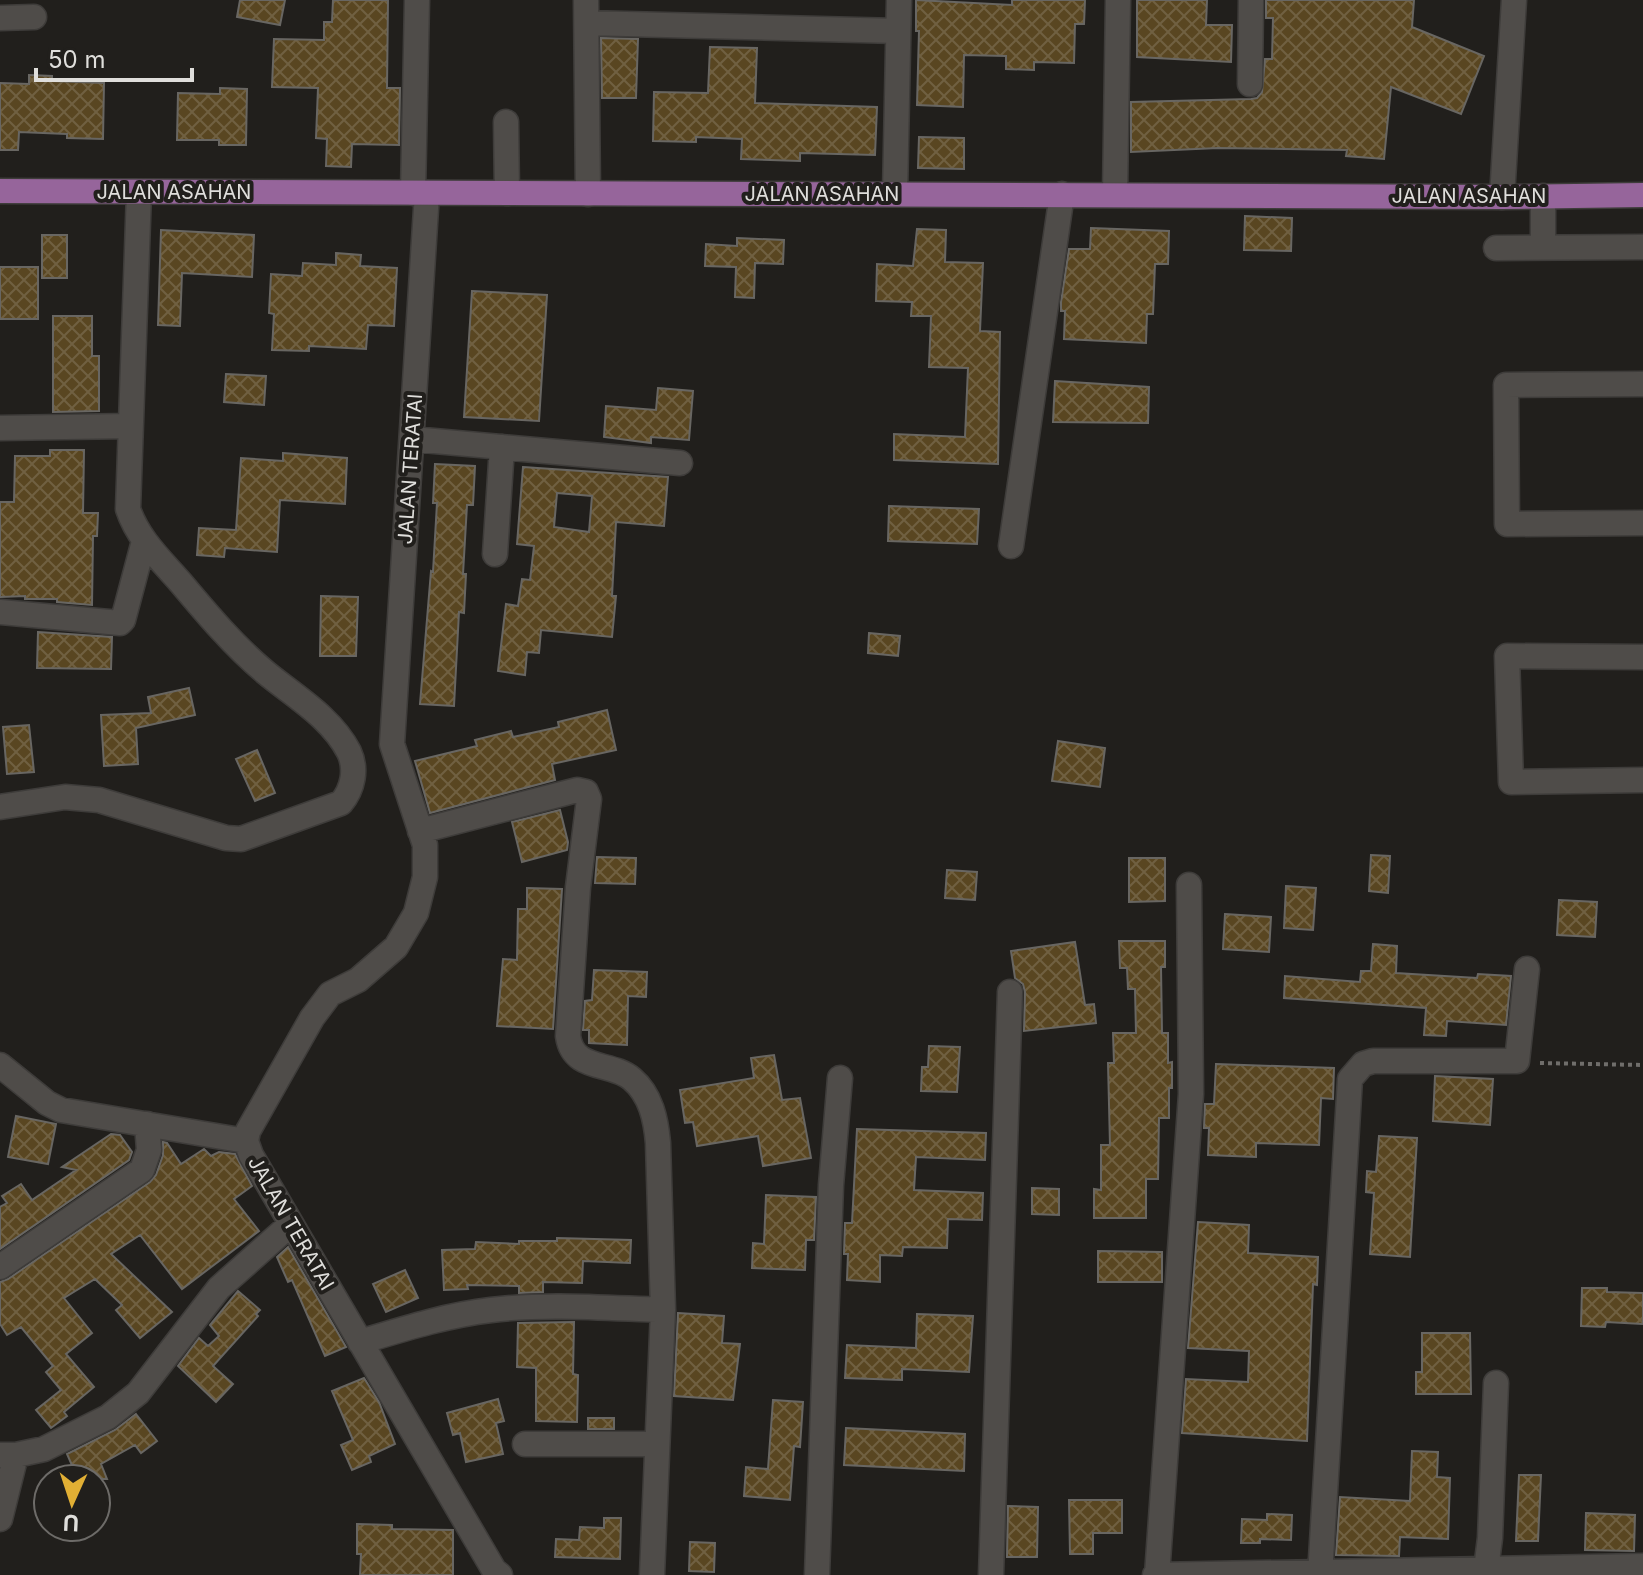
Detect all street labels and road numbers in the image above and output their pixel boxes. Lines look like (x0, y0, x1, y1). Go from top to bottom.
street label: JALAN ASAHAN (97, 180, 251, 204)
street label: JALAN ASAHAN (745, 182, 899, 206)
street label: JALAN ASAHAN (1392, 184, 1546, 208)
street label: JALAN TERATAI (393, 393, 427, 545)
street label: JALAN TERATAI (243, 1152, 339, 1294)

